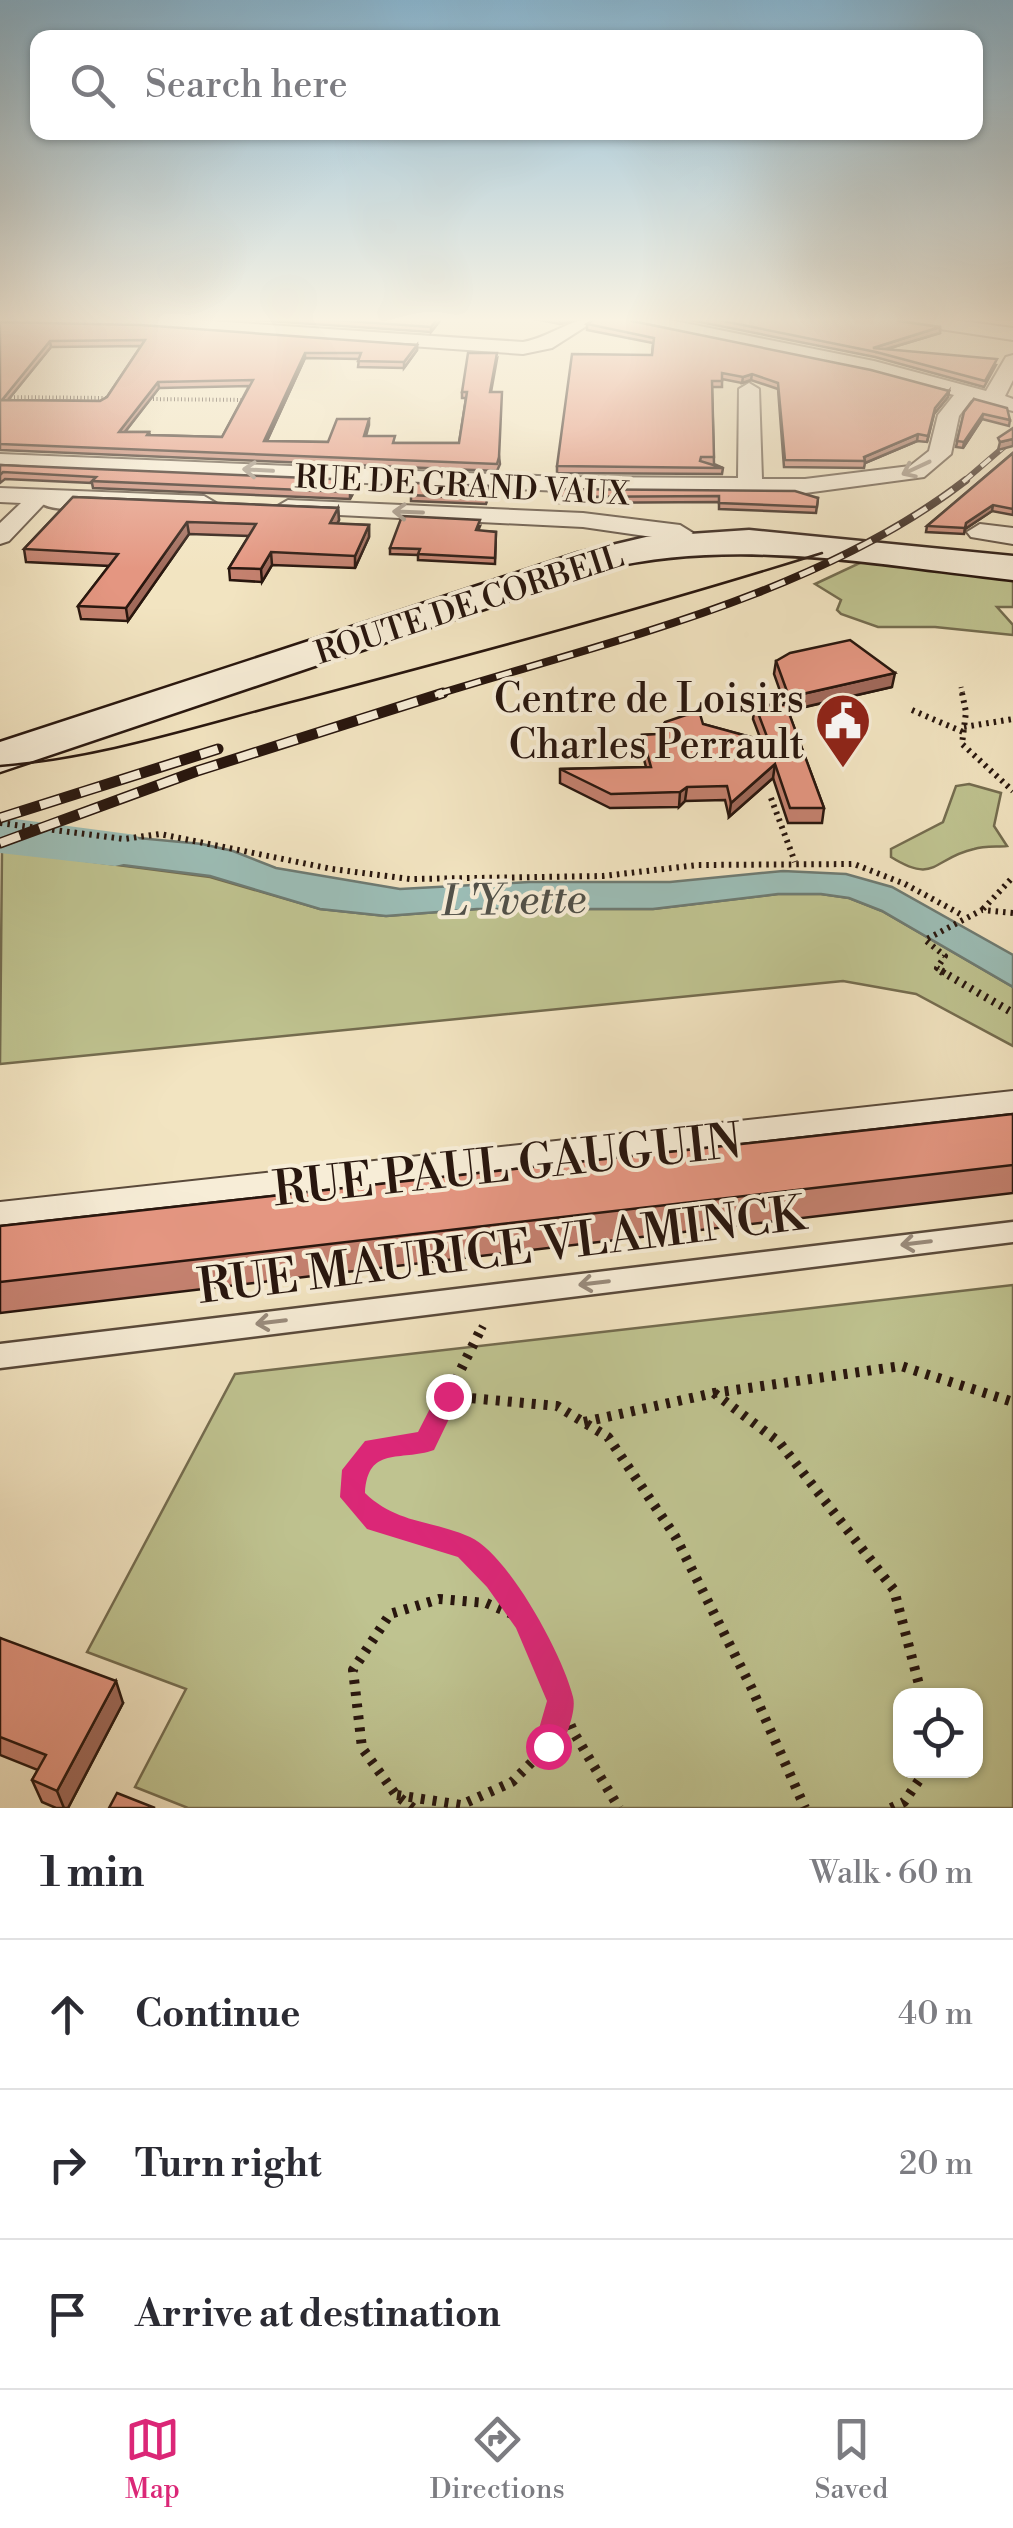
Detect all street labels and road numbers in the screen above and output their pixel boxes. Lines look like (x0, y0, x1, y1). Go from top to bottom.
street label: RUE DE GRAND VAUX (294, 457, 631, 515)
street label: ROUTE DE CORBEIL (310, 536, 629, 674)
street label: RUE PAUL GAUGUIN (270, 1113, 745, 1221)
street label: RUE MAURICE VLAMINCK (194, 1185, 811, 1319)

